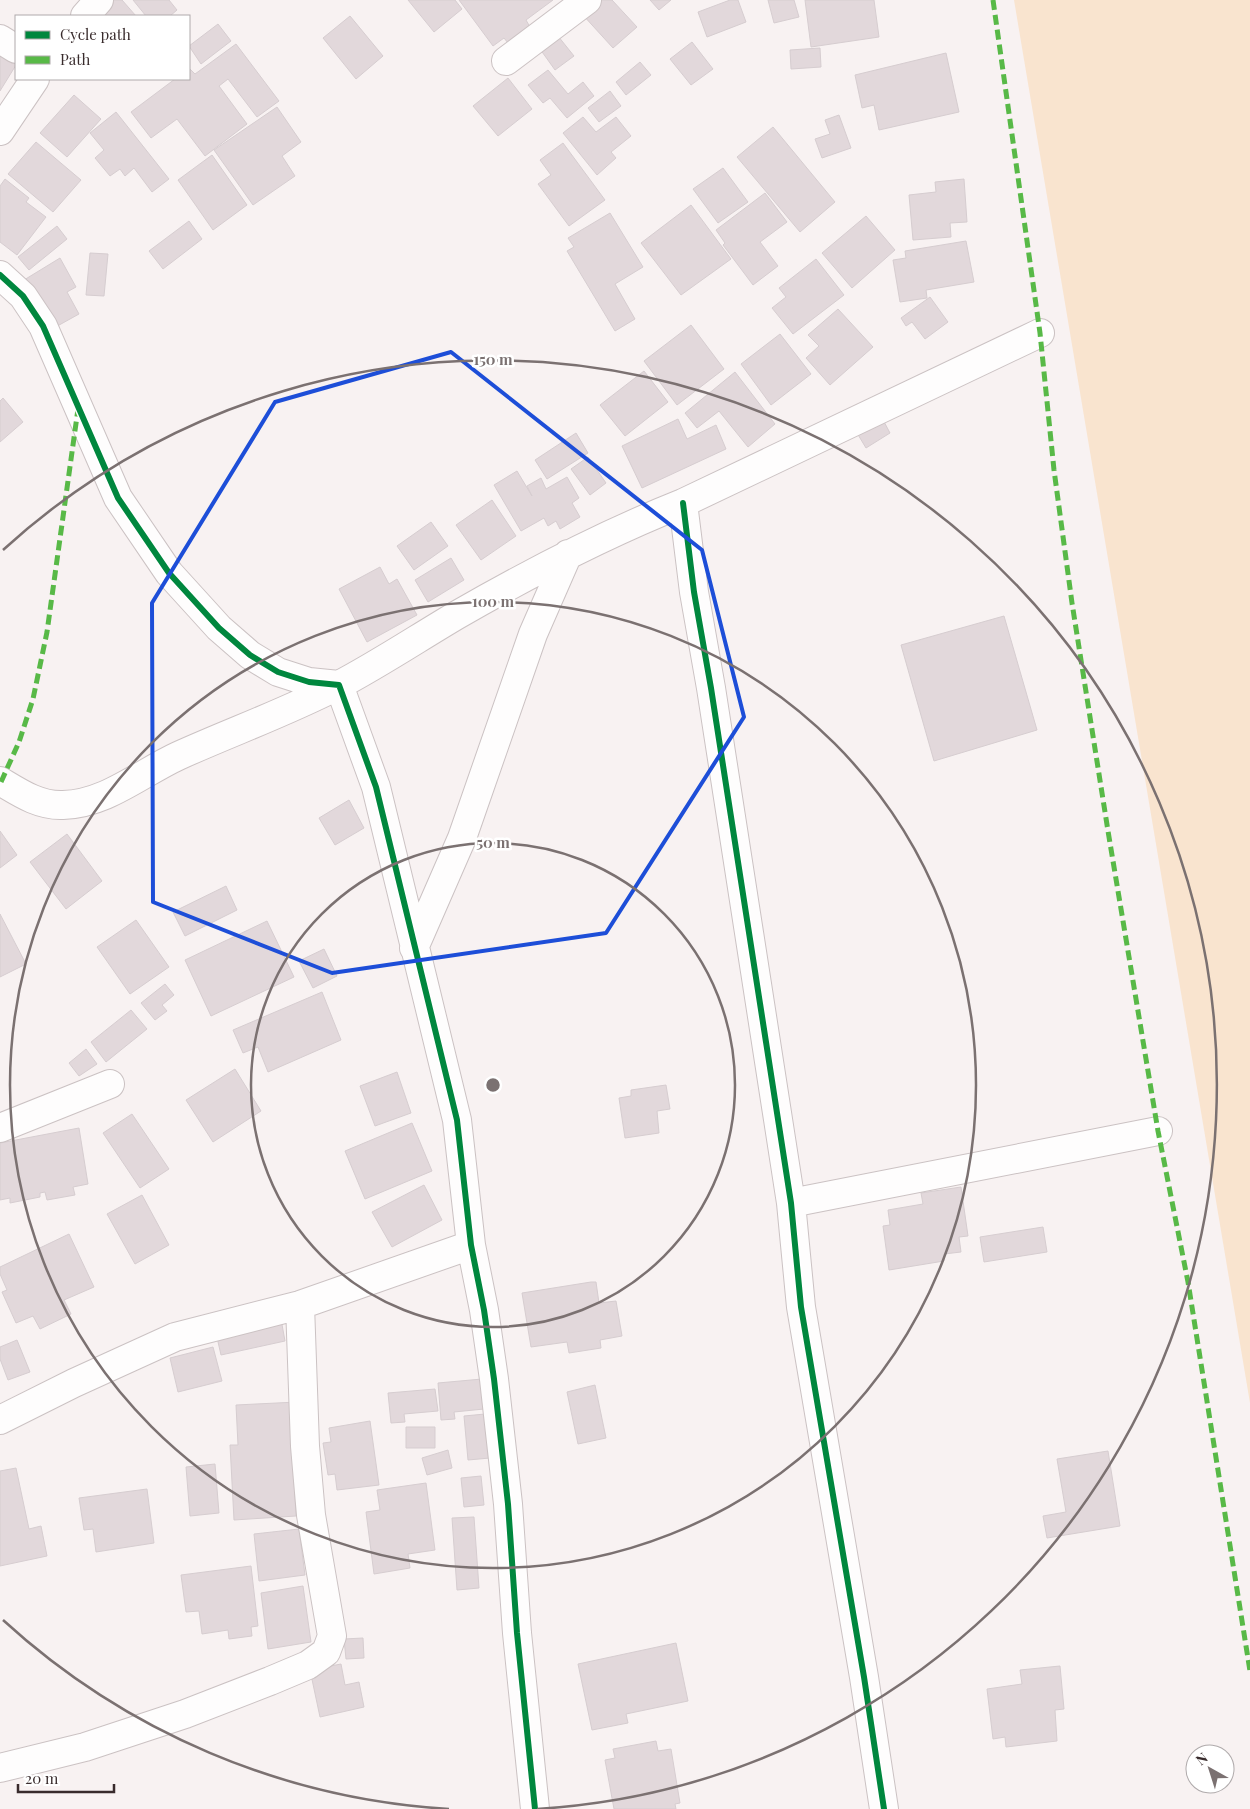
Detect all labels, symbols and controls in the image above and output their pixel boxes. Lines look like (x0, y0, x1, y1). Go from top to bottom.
legend (15, 15, 190, 80)
text: Cycle path (60, 24, 131, 44)
text: Path (60, 49, 90, 69)
text: 150 m (473, 349, 513, 369)
text: 100 m (472, 591, 515, 611)
text: 50 m (476, 832, 510, 852)
centre of rings (484, 1076, 502, 1094)
north arrow (1185, 1744, 1235, 1794)
text: N (1192, 1748, 1211, 1769)
scale bar (18, 1762, 114, 1794)
text: 20 m (25, 1768, 59, 1788)

